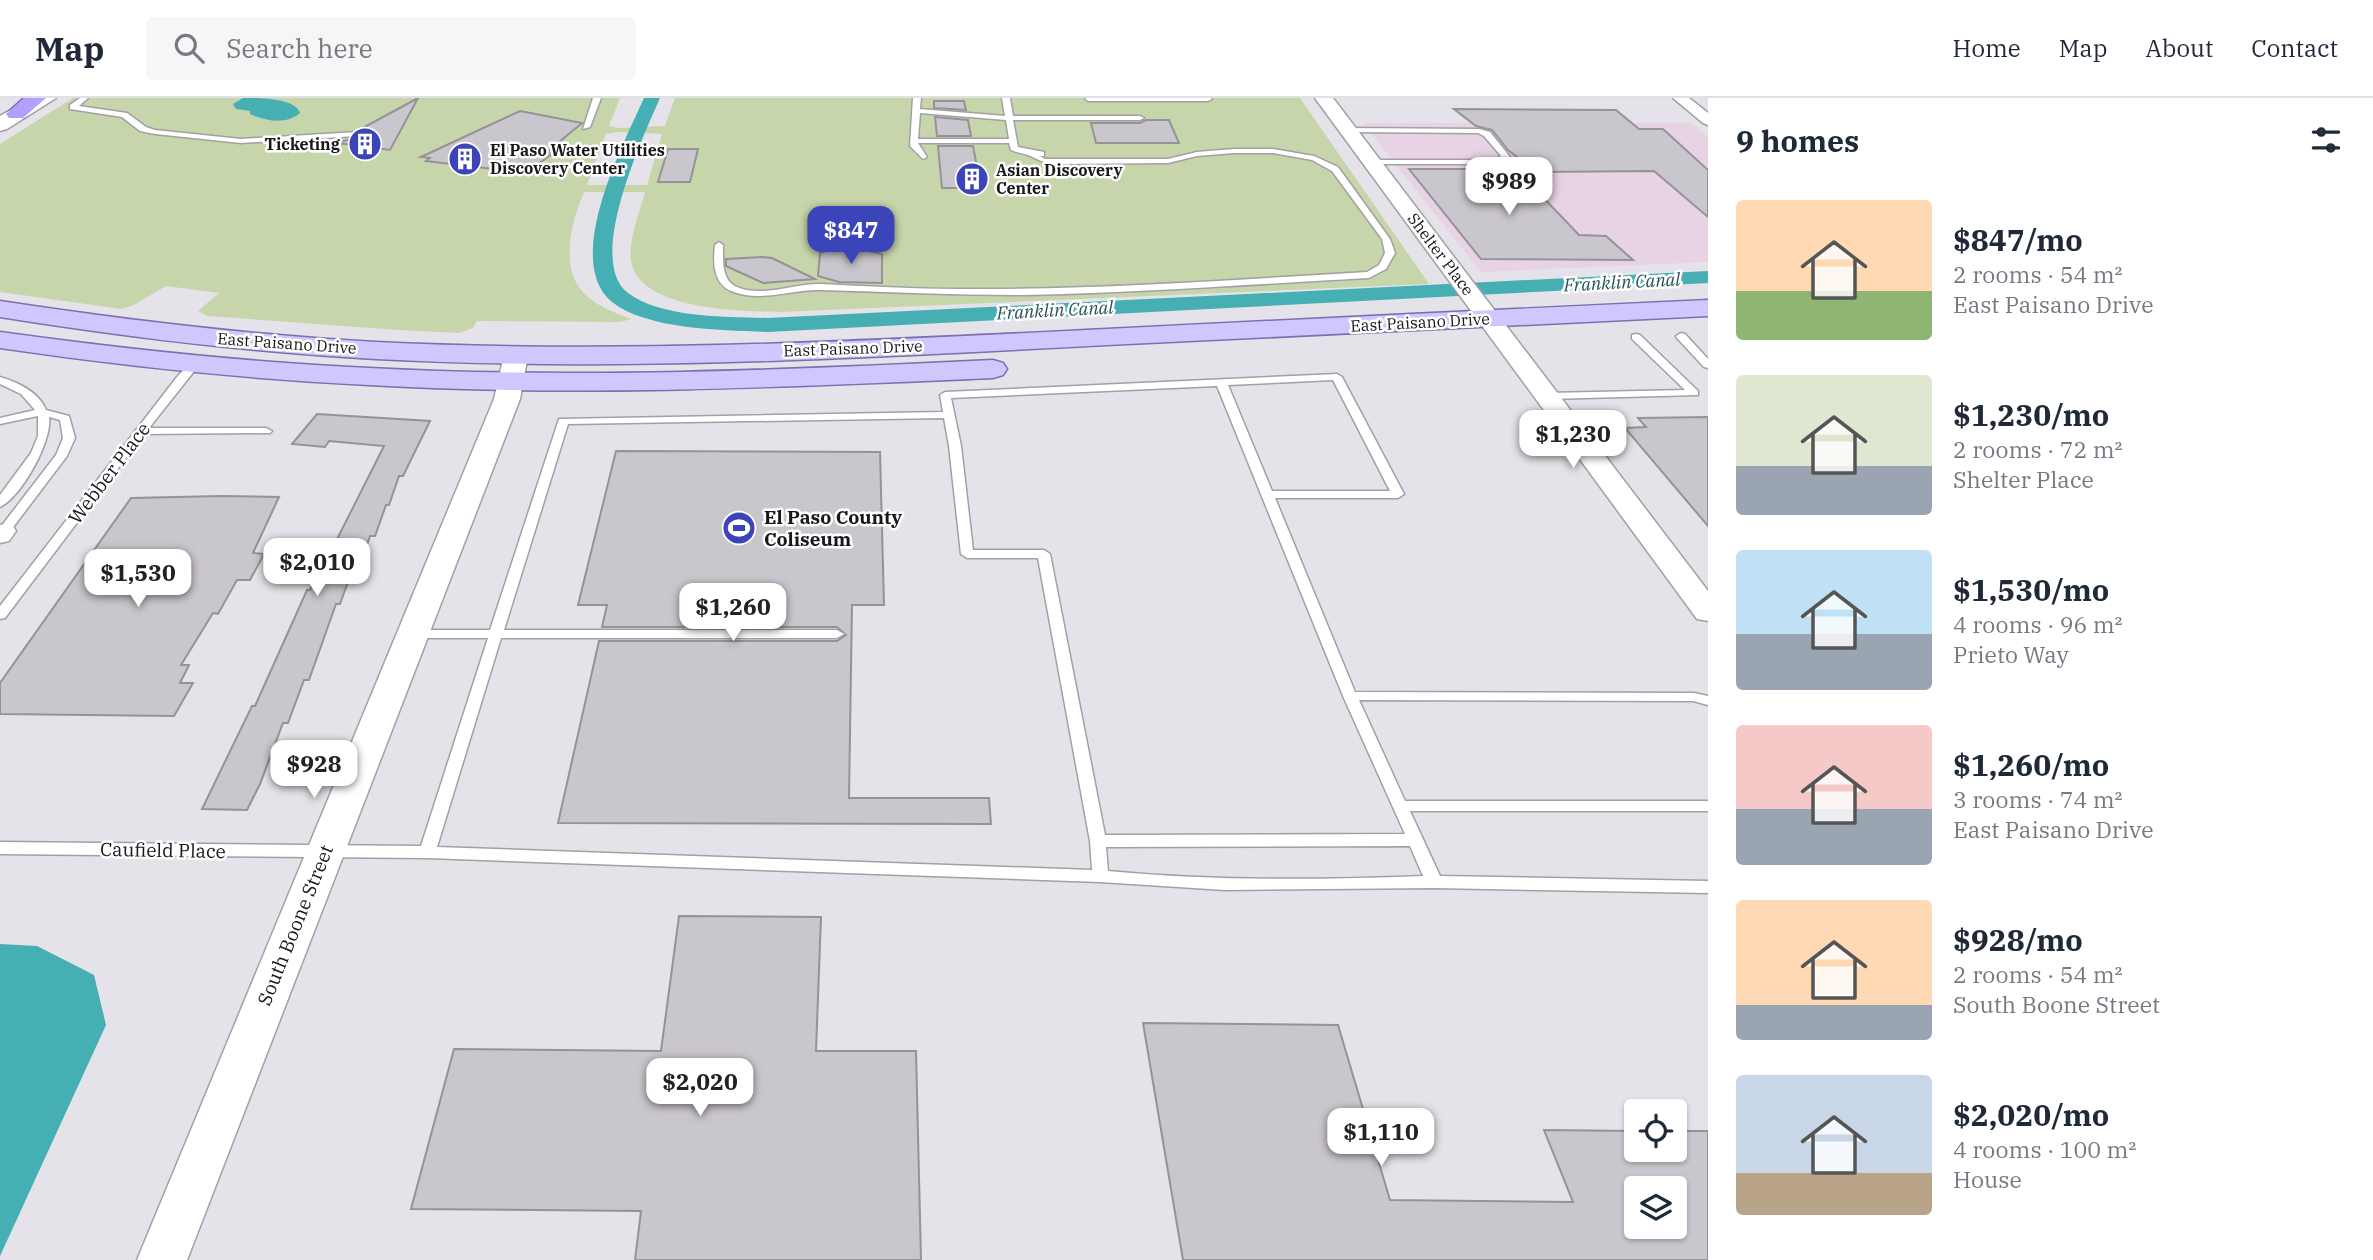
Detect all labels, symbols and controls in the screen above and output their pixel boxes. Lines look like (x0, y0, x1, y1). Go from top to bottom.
search box (146, 17, 636, 80)
text: Map (35, 27, 104, 70)
icon: search (170, 29, 208, 67)
text: Search here (226, 31, 373, 65)
text: Home (1953, 32, 2021, 64)
text: Map (2059, 32, 2107, 64)
text: About (2145, 32, 2213, 64)
text: Contact (2251, 32, 2338, 64)
text: 9 homes (1736, 121, 1859, 160)
icon: filters (2307, 121, 2345, 159)
building icon: Ticketing (346, 125, 384, 163)
place label: Ticketing (265, 134, 341, 154)
building icon: El Paso Water Utilities Discovery Center (446, 140, 484, 178)
place label: El Paso Water Utilities Discovery Center (490, 140, 665, 178)
pin: $989 (1468, 158, 1550, 217)
building icon: Asian Discovery Center (953, 160, 991, 198)
place label: Asian Discovery Center (996, 160, 1123, 198)
text: $989 (1481, 165, 1537, 195)
pin: $847 (810, 206, 892, 266)
street label: Shelter Place (1404, 209, 1478, 299)
text: $847 (823, 214, 879, 244)
text: $847/mo (1953, 220, 2083, 259)
icon: home (1792, 228, 1876, 312)
text: 2 rooms · 54 m² (1953, 259, 2123, 289)
water label: Franklin Canal (1562, 267, 1682, 297)
text: East Paisano Drive (1953, 289, 2154, 319)
water label: Franklin Canal (995, 295, 1115, 325)
street label: East Paisano Drive (1350, 308, 1490, 336)
street label: East Paisano Drive (217, 328, 357, 358)
street label: East Paisano Drive (783, 336, 923, 360)
text: $1,230/mo (1953, 395, 2109, 434)
icon: home (1792, 403, 1876, 487)
pin: $1,230 (1516, 410, 1630, 470)
street label: Webber Place (63, 417, 155, 529)
text: $1,230 (1535, 418, 1611, 448)
text: 2 rooms · 72 m² (1953, 434, 2123, 464)
text: Shelter Place (1953, 464, 2094, 494)
place label: El Paso County Coliseum (764, 505, 902, 551)
sports icon: El Paso County Coliseum (720, 509, 758, 547)
pin: $2,010 (260, 538, 374, 598)
text: $2,010 (279, 546, 355, 576)
pin: $1,530 (81, 550, 195, 609)
text: $1,530 (100, 557, 176, 587)
text: $1,530/mo (1953, 570, 2109, 609)
icon: home (1792, 578, 1876, 662)
pin: $1,260 (676, 584, 790, 643)
text: $1,260 (695, 591, 771, 621)
text: 4 rooms · 96 m² (1953, 609, 2123, 639)
text: Prieto Way (1953, 639, 2069, 669)
pin: $928 (273, 740, 355, 800)
text: $1,260/mo (1953, 745, 2109, 784)
text: $928 (286, 748, 342, 778)
icon: home (1792, 753, 1876, 837)
text: 3 rooms · 74 m² (1953, 784, 2123, 814)
text: East Paisano Drive (1953, 814, 2154, 844)
street label: Caufield Place (100, 837, 226, 863)
street label: South Boone Street (252, 841, 338, 1009)
text: $928/mo (1953, 920, 2083, 959)
icon: home (1792, 928, 1876, 1012)
text: 2 rooms · 54 m² (1953, 959, 2123, 989)
text: South Boone Street (1953, 989, 2160, 1019)
pin: $2,020 (643, 1058, 757, 1118)
text: $2,020 (662, 1066, 738, 1096)
text: $2,020/mo (1953, 1095, 2109, 1134)
map controls (1624, 1099, 1687, 1239)
button: locate (1624, 1099, 1687, 1162)
icon: home (1792, 1103, 1876, 1187)
pin: $1,110 (1324, 1108, 1438, 1168)
text: $1,110 (1343, 1116, 1419, 1146)
text: 4 rooms · 100 m² (1953, 1134, 2136, 1164)
text: House (1953, 1164, 2022, 1194)
button: layers (1624, 1176, 1687, 1239)

